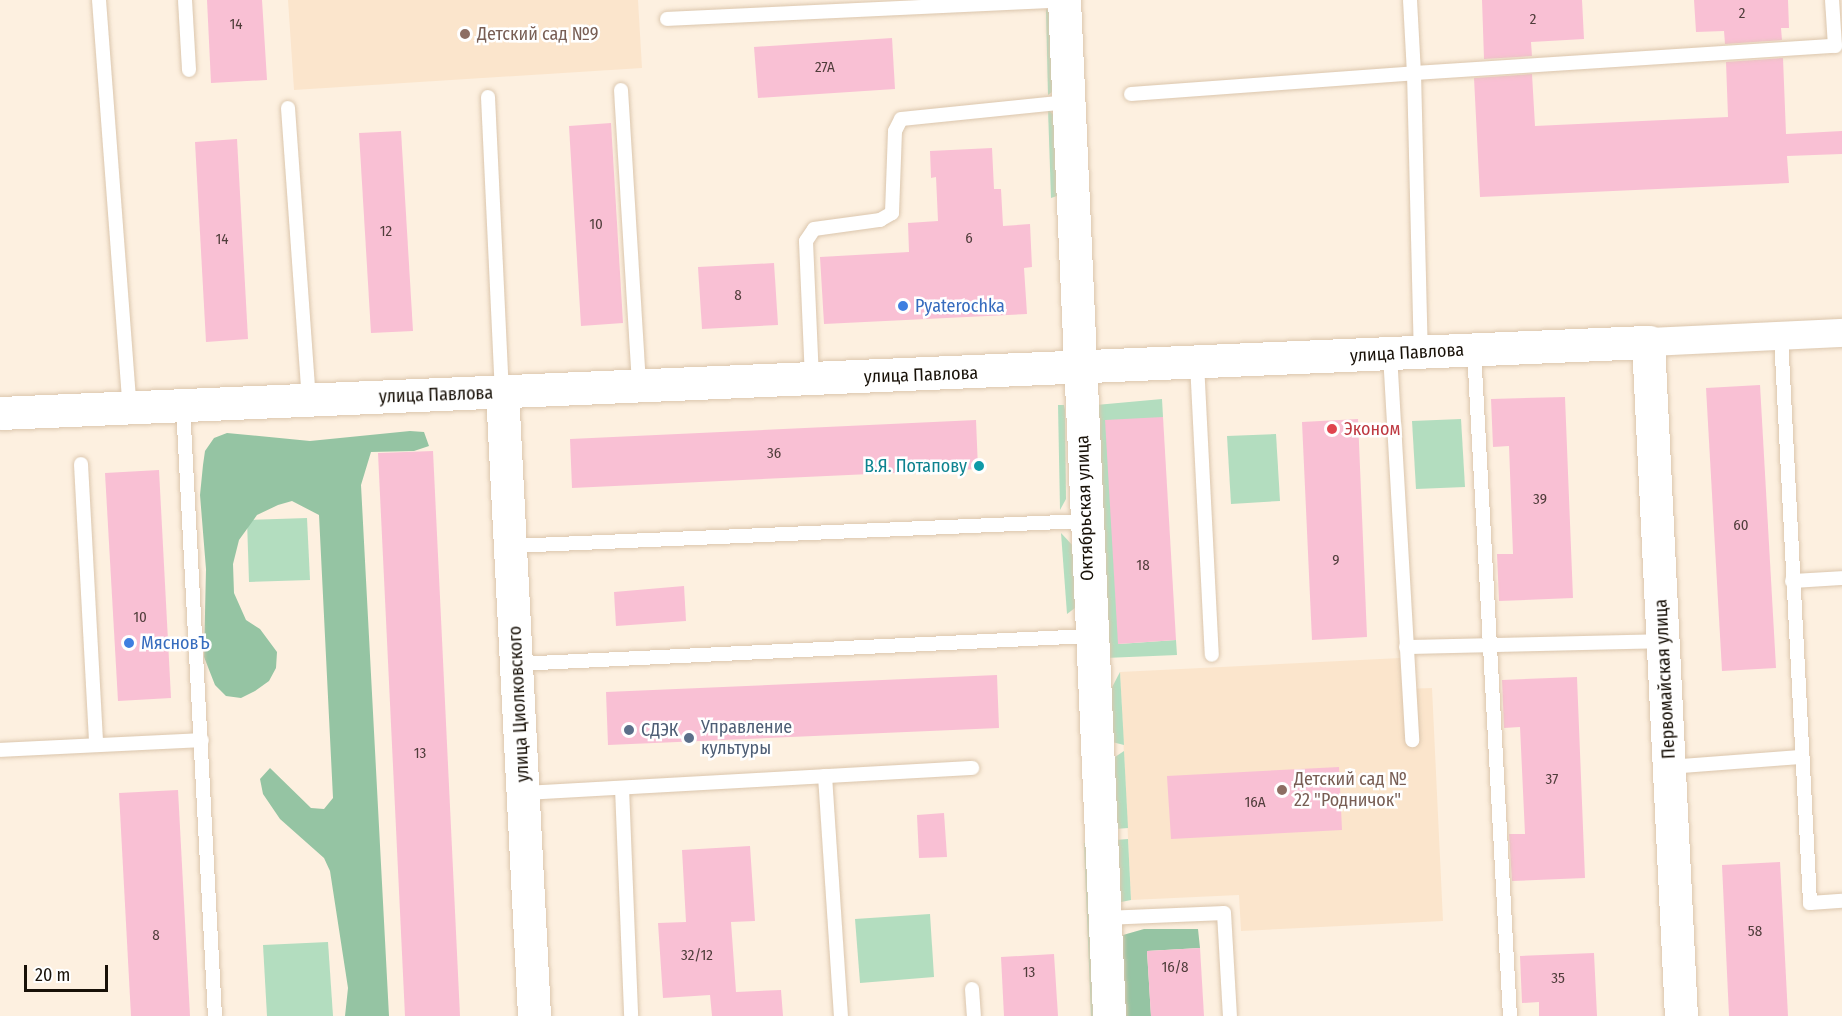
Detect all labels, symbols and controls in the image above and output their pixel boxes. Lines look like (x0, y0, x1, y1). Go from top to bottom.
house number: 2 (1739, 5, 1745, 23)
house number: 2 (1530, 11, 1536, 29)
house number: 14 (229, 16, 243, 34)
place label: Детский сад №9 (477, 23, 599, 45)
marker: Детский сад №9 (458, 27, 472, 41)
house number: 27А (815, 59, 835, 77)
house number: 10 (589, 216, 603, 234)
house number: 12 (380, 223, 392, 241)
house number: 6 (965, 230, 973, 248)
house number: 14 (215, 231, 229, 249)
house number: 8 (734, 287, 742, 305)
place label: Pyaterochka (915, 295, 1005, 317)
marker: Pyaterochka (896, 299, 910, 313)
street label: улица Павлова (1349, 339, 1465, 367)
street label: улица Павлова (863, 362, 979, 388)
street label: улица Павлова (378, 382, 494, 408)
place label: Эконом (1344, 418, 1400, 440)
marker: Эконом (1325, 422, 1339, 436)
street label: Октябрьская улица (1072, 435, 1098, 581)
house number: 36 (767, 445, 781, 463)
place label: В.Я. Потапову (864, 455, 967, 477)
marker: В.Я. Потапову (972, 459, 986, 473)
house number: 39 (1533, 491, 1547, 509)
house number: 60 (1733, 517, 1749, 535)
house number: 9 (1332, 552, 1340, 570)
house number: 18 (1136, 557, 1150, 575)
street label: Первомайская улица (1650, 598, 1680, 760)
house number: 10 (133, 609, 147, 627)
street label: улица Циолковского (504, 625, 534, 783)
place label: МясновЪ (141, 632, 210, 654)
marker: МясновЪ (122, 636, 136, 650)
place label: Управление культуры (701, 717, 792, 760)
place label: СДЭК (641, 719, 678, 741)
marker: СДЭК (622, 723, 636, 737)
marker: Управление культуры (682, 731, 696, 745)
house number: 13 (414, 745, 426, 763)
place label: Детский сад № 22 "Родничок" (1294, 769, 1407, 812)
house number: 37 (1546, 771, 1558, 789)
marker: Детский сад № 22 "Родничок" (1275, 783, 1289, 797)
house number: 16А (1244, 794, 1266, 812)
house number: 58 (1748, 923, 1762, 941)
house number: 8 (152, 927, 160, 945)
house number: 32/12 (681, 947, 713, 965)
scale bar (27, 953, 111, 991)
house number: 16/8 (1161, 959, 1189, 977)
text: 20 m (35, 964, 70, 986)
house number: 13 (1023, 964, 1035, 982)
house number: 35 (1551, 970, 1565, 988)

